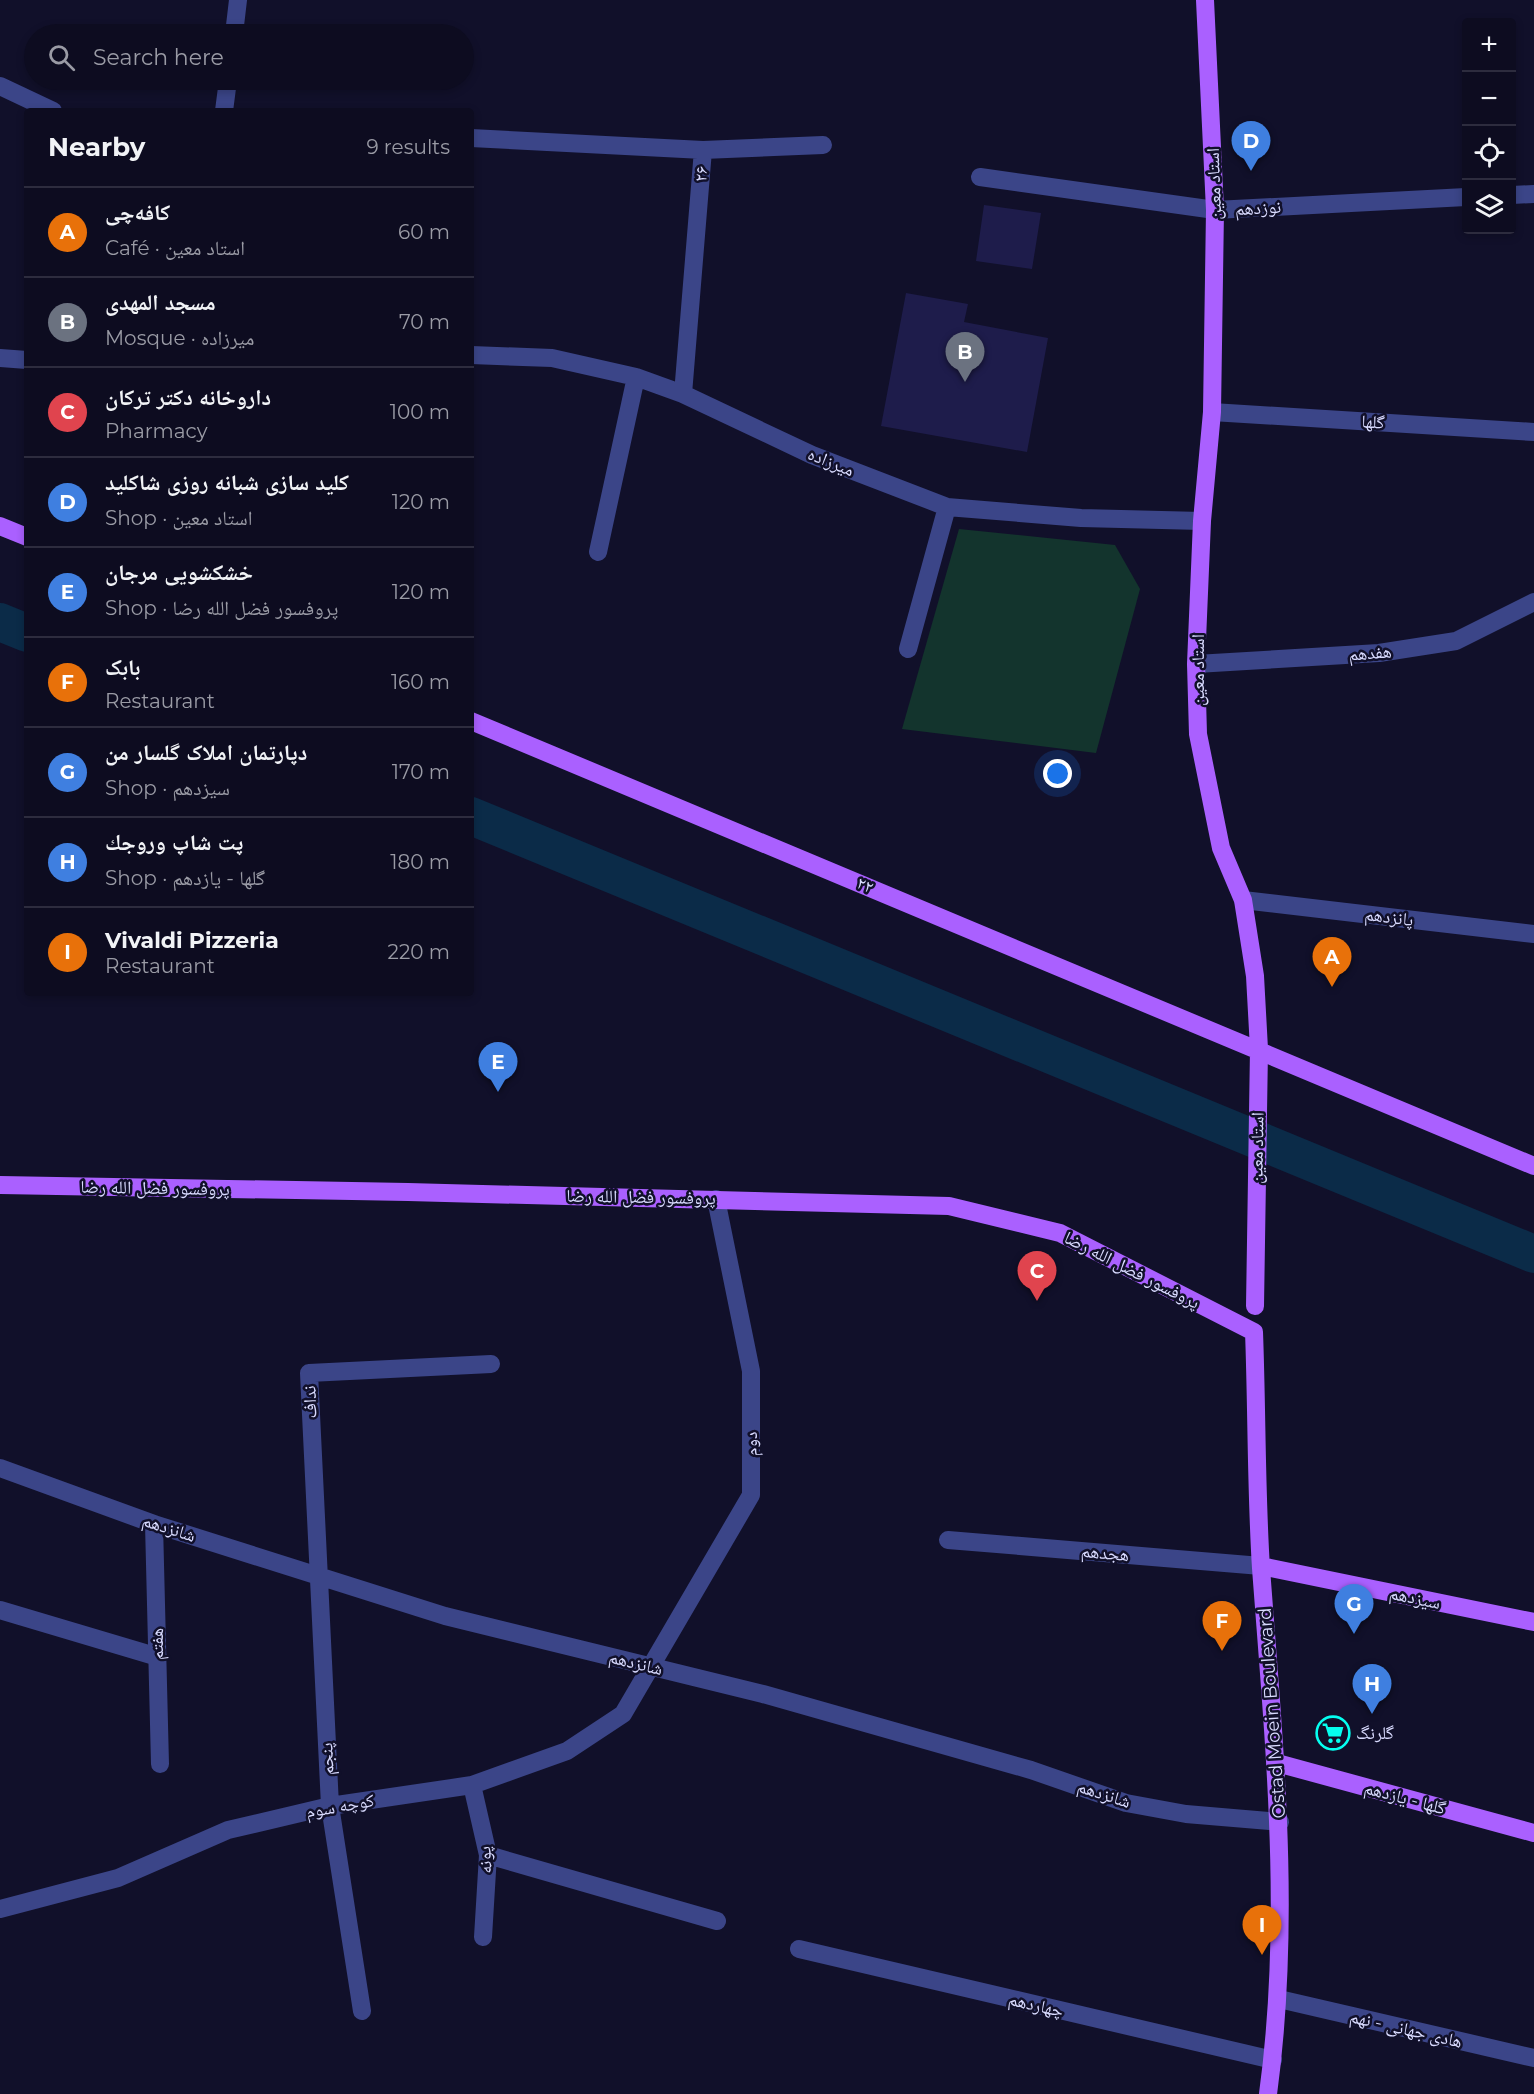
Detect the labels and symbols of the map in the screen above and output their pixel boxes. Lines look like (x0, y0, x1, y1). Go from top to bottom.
pin: D (1232, 122, 1270, 171)
street label: استاد معین (1202, 148, 1226, 220)
street label: ۲۶ (689, 165, 713, 183)
street label: نوزدهم (1234, 196, 1282, 221)
pin: B (946, 332, 984, 382)
street label: گلها (1361, 410, 1386, 434)
street label: میرزاده (805, 443, 857, 481)
street label: استاد معین (1187, 634, 1209, 706)
street label: هفدهم (1347, 640, 1393, 667)
your location (1043, 759, 1072, 788)
street label: ۲۲ (853, 872, 877, 898)
street label: پانزدهم (1363, 903, 1415, 932)
pin: A (1312, 938, 1352, 987)
pin: E (478, 1042, 518, 1092)
street label: استاد معین (1245, 1112, 1269, 1184)
street label: پروفسور فضل الله رضا (80, 1176, 230, 1200)
street label: پروفسور فضل الله رضا (566, 1185, 716, 1209)
street label: پروفسور فضل الله رضا (1060, 1226, 1204, 1314)
pin: C (1018, 1252, 1056, 1301)
street label: نداف (298, 1385, 322, 1419)
street label: دوم (740, 1432, 763, 1456)
street label: شانزدهم (139, 1509, 198, 1548)
street label: هجدهم (1080, 1540, 1130, 1567)
street label: سیزدهم (1387, 1582, 1443, 1615)
pin: G (1334, 1584, 1374, 1634)
pin: F (1202, 1602, 1242, 1651)
street label: Ostad Moein Boulevard (1254, 1607, 1290, 1819)
street label: هفتم (146, 1628, 169, 1660)
street label: شانزدهم (607, 1646, 665, 1681)
pin: H (1352, 1664, 1392, 1714)
supermarket icon: گلرنگ (1315, 1715, 1351, 1751)
place label: گلرنگ (1356, 1722, 1395, 1744)
street label: پنجم (315, 1742, 340, 1776)
street label: شانزدهم (1074, 1775, 1133, 1814)
street label: گلها - یازدهم (1362, 1777, 1449, 1821)
street label: کوچه سوم (304, 1789, 377, 1824)
street label: پونه (473, 1846, 497, 1874)
pin: I (1242, 1906, 1282, 1955)
street label: چهاردهم (1006, 1988, 1066, 2023)
street label: هادی جهانی - نهم (1347, 2005, 1464, 2054)

